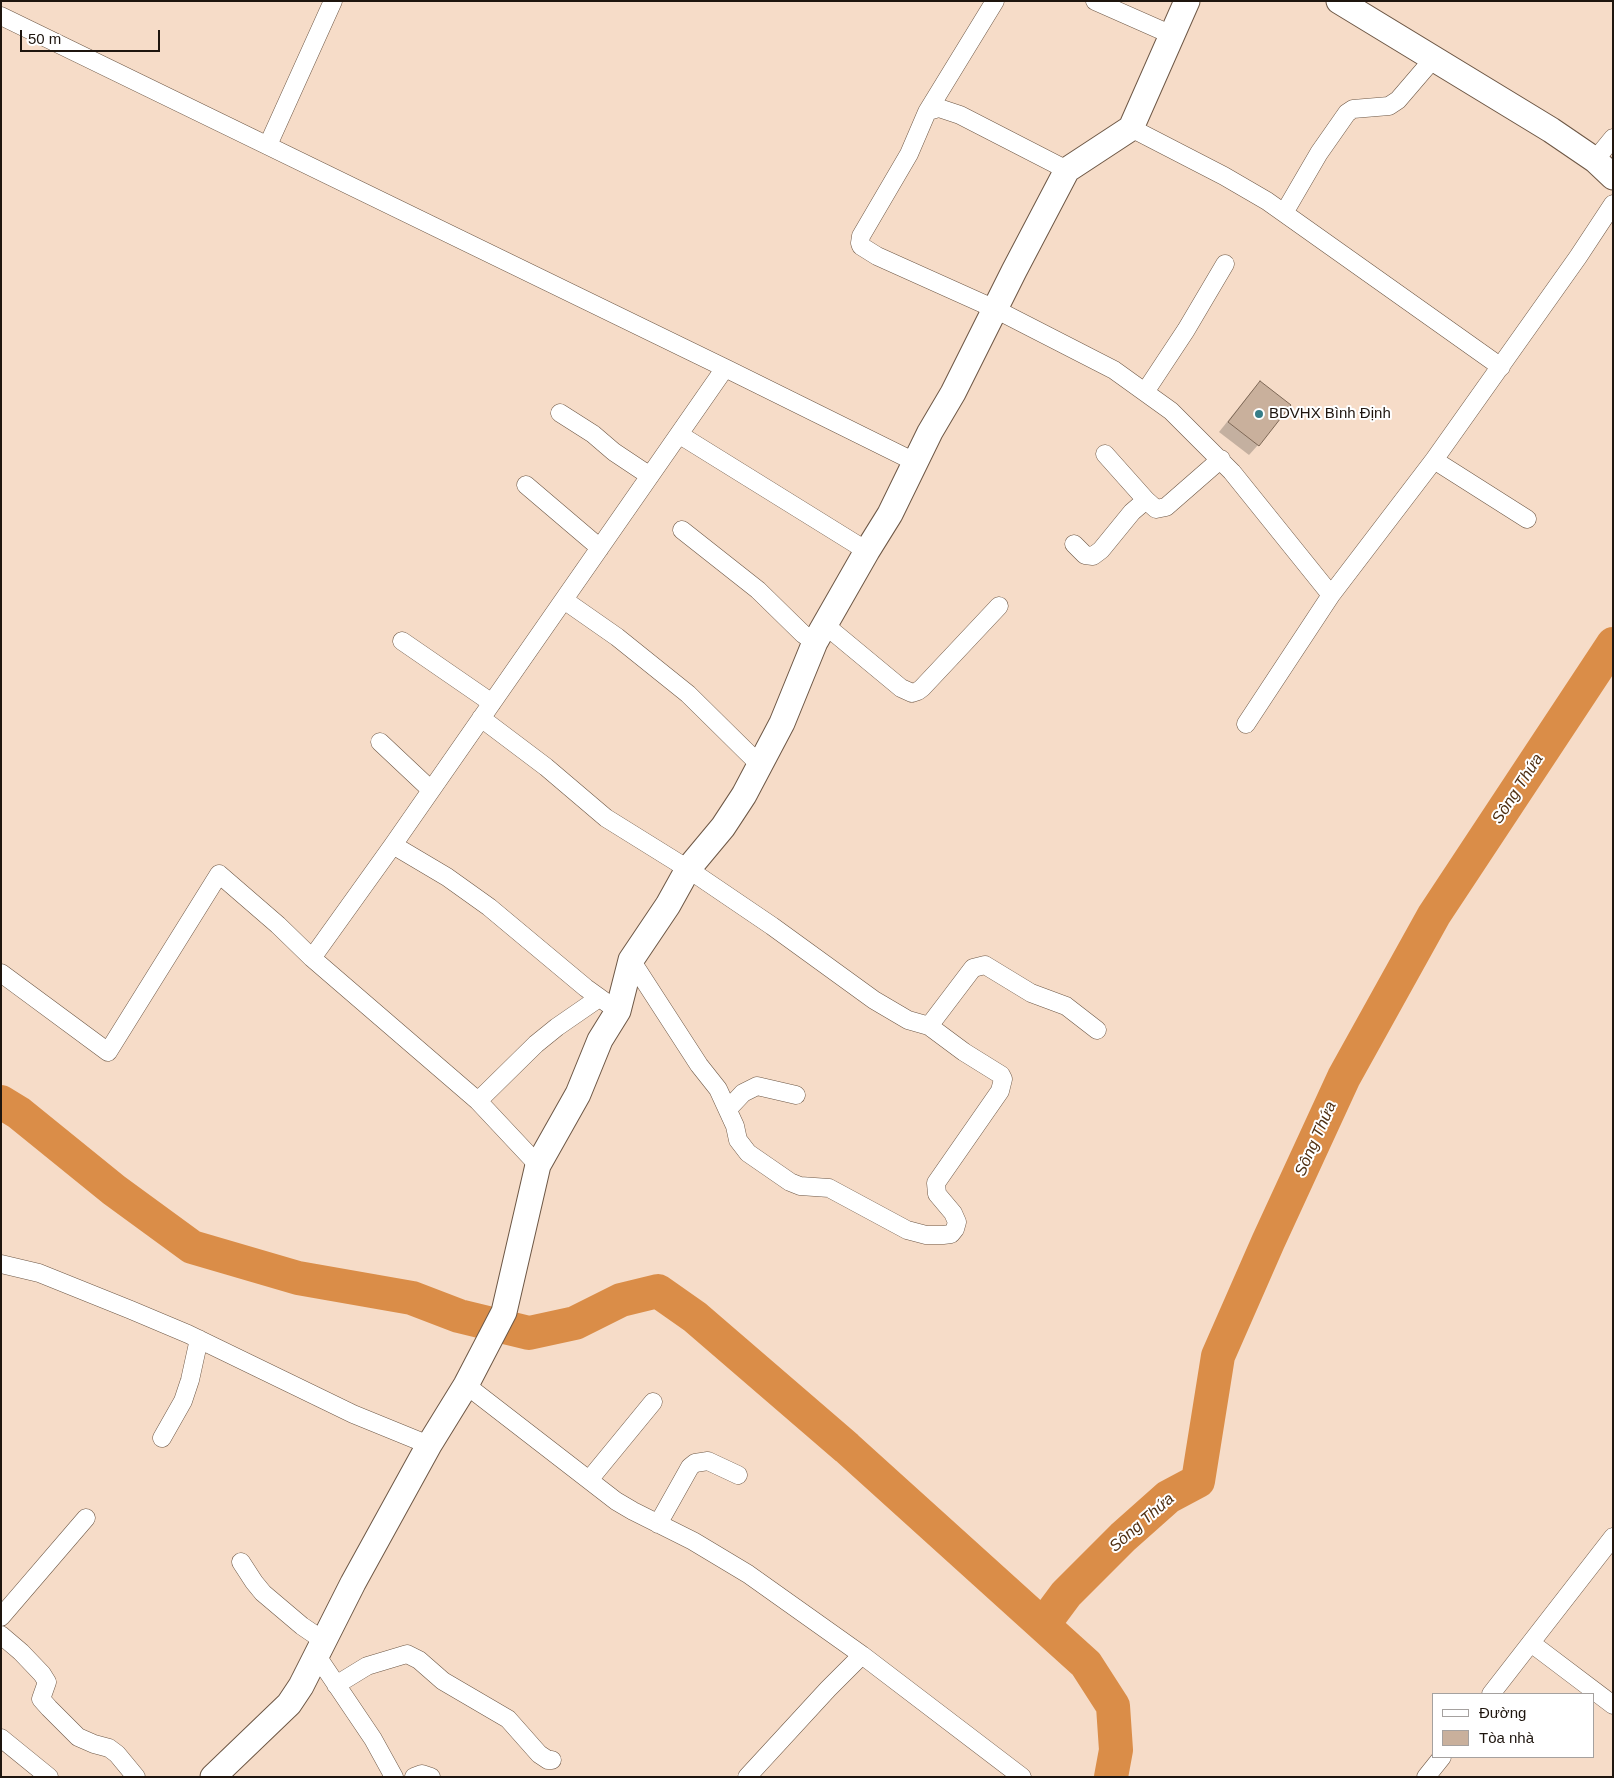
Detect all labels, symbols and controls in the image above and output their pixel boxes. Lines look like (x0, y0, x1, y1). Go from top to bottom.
scale bar (22, 20, 162, 52)
text: 50 m (28, 30, 61, 47)
place label: BDVHX Bình Định (1269, 405, 1391, 423)
marker: BDVHX Bình Định (1253, 408, 1265, 420)
water label: Sông Thứa (1488, 750, 1548, 828)
water label: Sông Thứa (1291, 1099, 1341, 1179)
water label: Sông Thứa (1106, 1490, 1178, 1556)
legend (1432, 1693, 1594, 1758)
text: Đường (1479, 1704, 1526, 1721)
text: Tòa nhà (1479, 1729, 1534, 1746)

